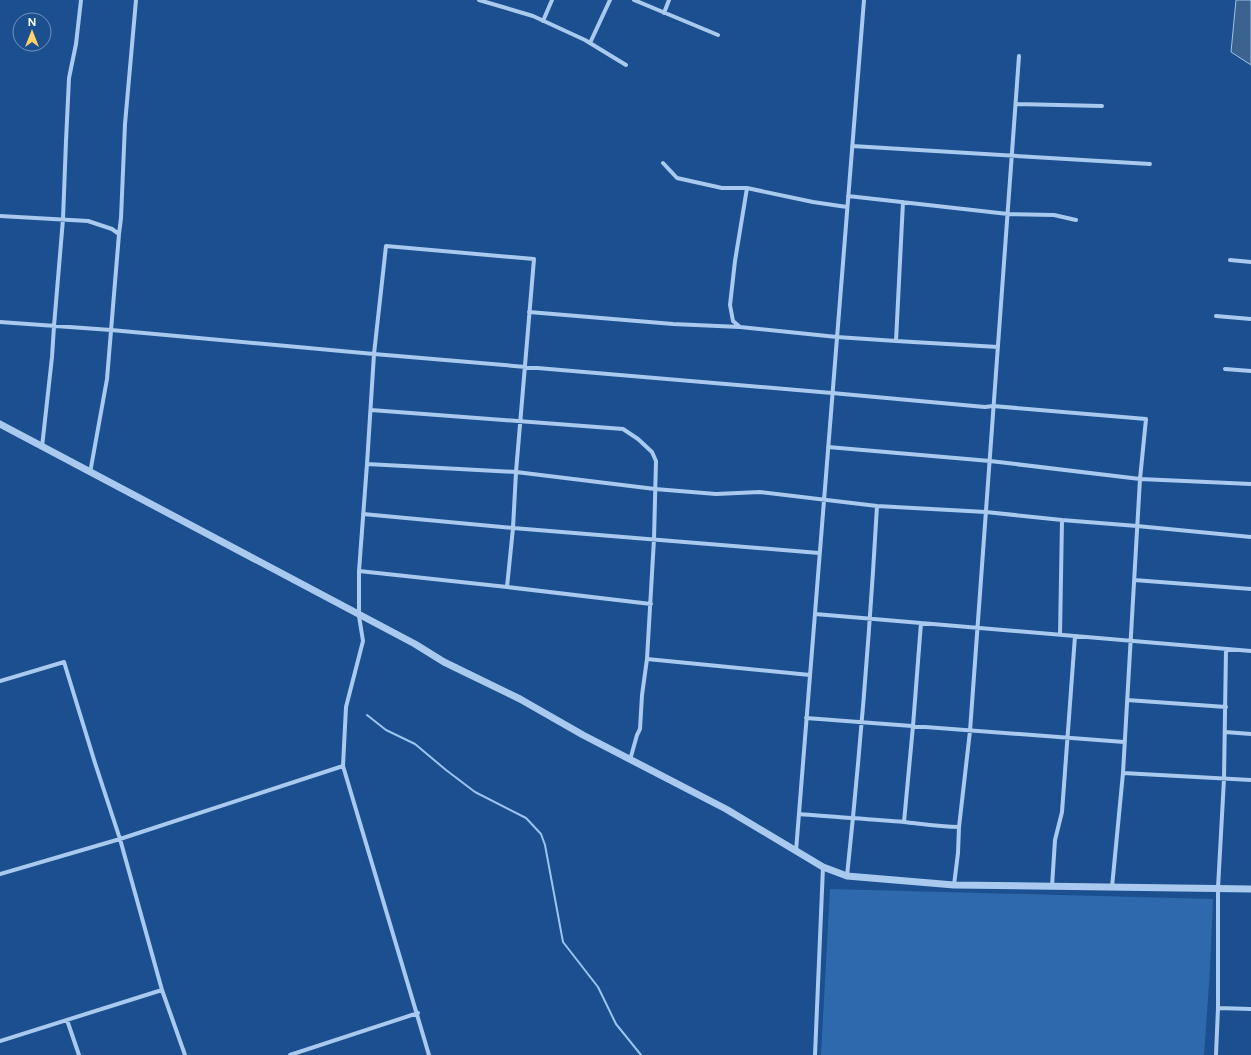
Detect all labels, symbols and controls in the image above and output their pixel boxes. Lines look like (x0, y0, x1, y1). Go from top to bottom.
north arrow (12, 12, 52, 52)
text: N (28, 16, 36, 29)

